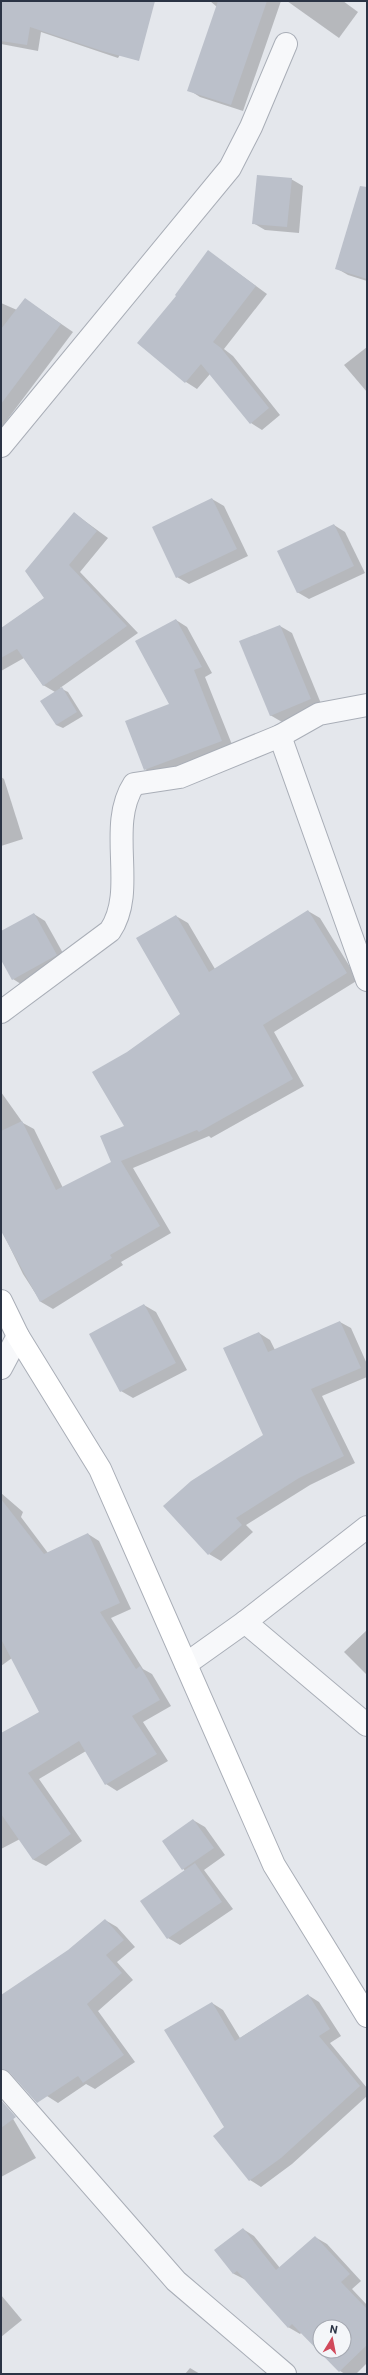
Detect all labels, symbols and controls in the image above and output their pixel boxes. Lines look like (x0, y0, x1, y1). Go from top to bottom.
north arrow (312, 2319, 352, 2359)
text: N (329, 2323, 339, 2337)

